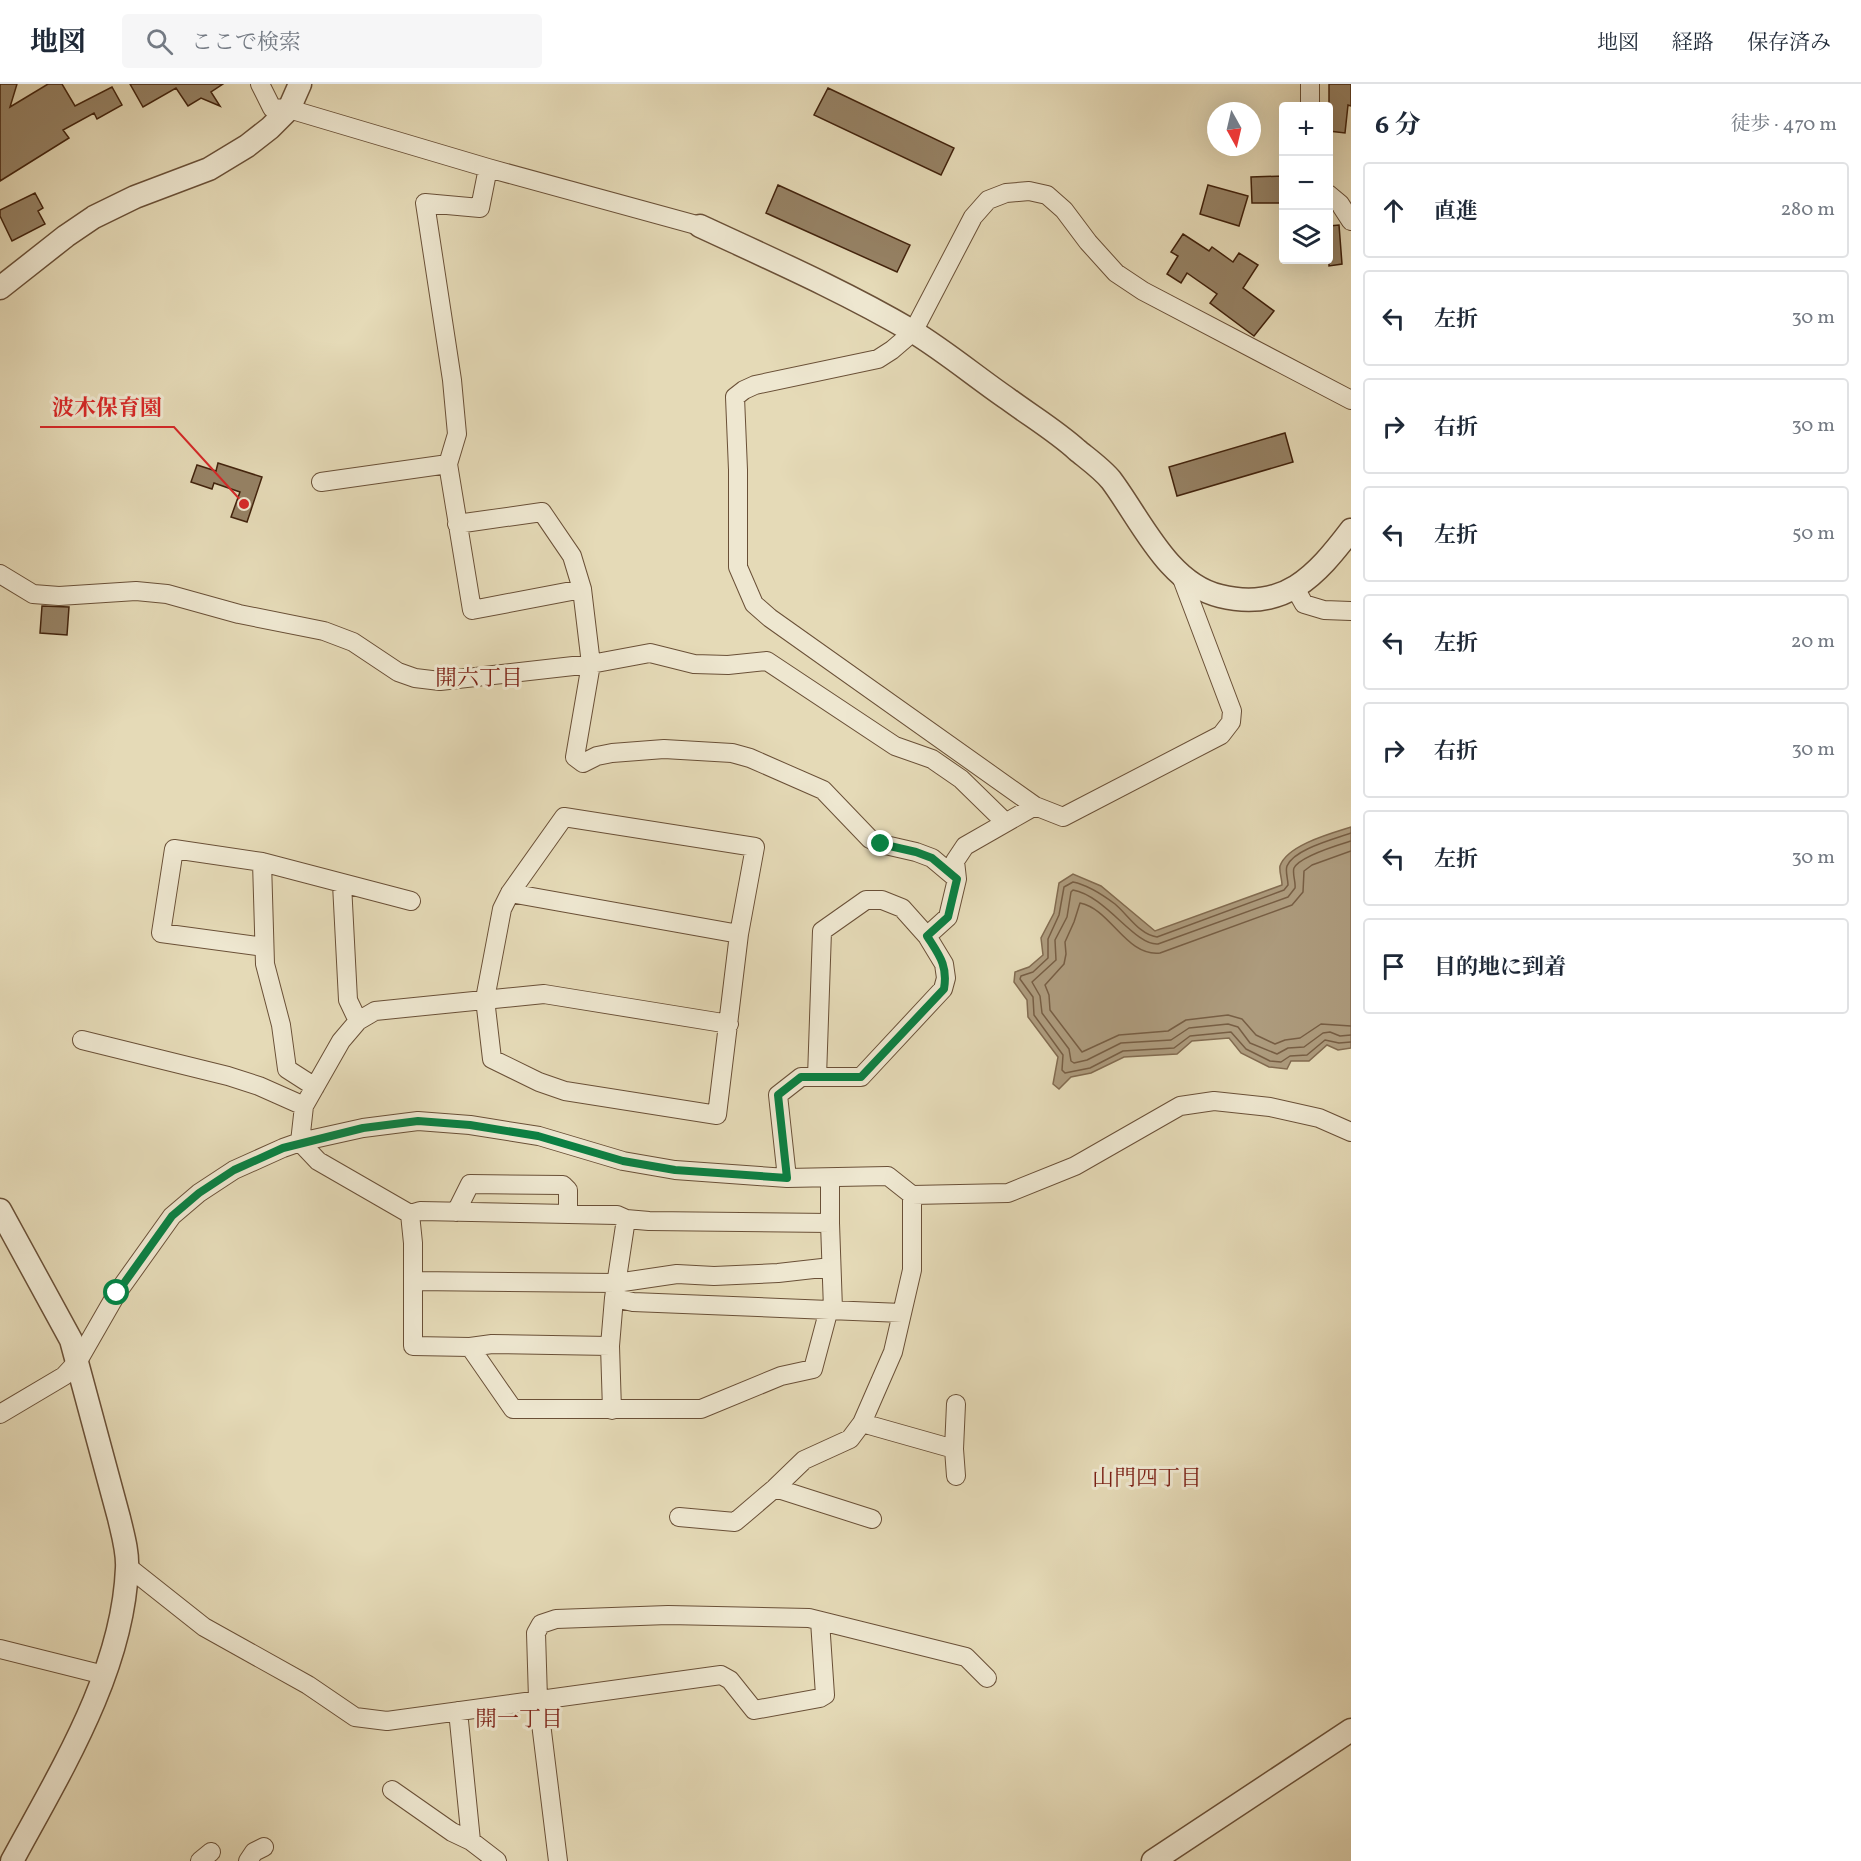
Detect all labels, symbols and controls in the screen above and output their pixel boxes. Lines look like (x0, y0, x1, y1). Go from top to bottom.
search box (122, 14, 542, 68)
text: 地図 (30, 24, 86, 63)
icon: search (143, 25, 176, 58)
text: ここで検索 (191, 28, 301, 59)
text: 地図 (1597, 29, 1639, 58)
text: 経路 (1672, 29, 1714, 58)
text: 保存済み (1747, 29, 1831, 58)
north arrow (1207, 102, 1261, 156)
map controls (1279, 102, 1333, 264)
button: + (1279, 102, 1333, 156)
text: 6 分 (1375, 108, 1420, 144)
text: 徒歩 · 470 m (1731, 111, 1837, 139)
button: − (1279, 156, 1333, 210)
icon: ahead (1377, 194, 1410, 227)
text: 280 m (1780, 196, 1835, 224)
text: 直進 (1434, 197, 1478, 228)
button: layers (1279, 210, 1333, 264)
icon: left (1377, 302, 1410, 335)
text: 30 m (1791, 304, 1835, 332)
text: 左折 (1434, 305, 1478, 336)
callout: 波木保育園 (40, 387, 174, 427)
text: 波木保育園 (52, 394, 162, 425)
icon: right (1377, 410, 1410, 443)
text: 30 m (1791, 412, 1835, 440)
text: 右折 (1434, 413, 1478, 444)
icon: left (1377, 518, 1410, 551)
text: 50 m (1792, 520, 1835, 548)
text: 左折 (1434, 521, 1478, 552)
icon: left (1377, 626, 1410, 659)
text: 20 m (1791, 628, 1835, 656)
text: 左折 (1434, 629, 1478, 660)
district label: 開六丁目 (435, 664, 523, 695)
icon: right (1377, 734, 1410, 767)
text: 30 m (1791, 736, 1835, 764)
text: 右折 (1434, 737, 1478, 768)
route end (867, 830, 893, 856)
icon: left (1377, 842, 1410, 875)
text: 30 m (1791, 844, 1835, 872)
text: 左折 (1434, 845, 1478, 876)
icon: arrive (1377, 950, 1410, 983)
text: 目的地に到着 (1434, 953, 1566, 984)
route start (103, 1279, 129, 1305)
district label: 山門四丁目 (1092, 1464, 1202, 1495)
district label: 開一丁目 (475, 1705, 563, 1736)

